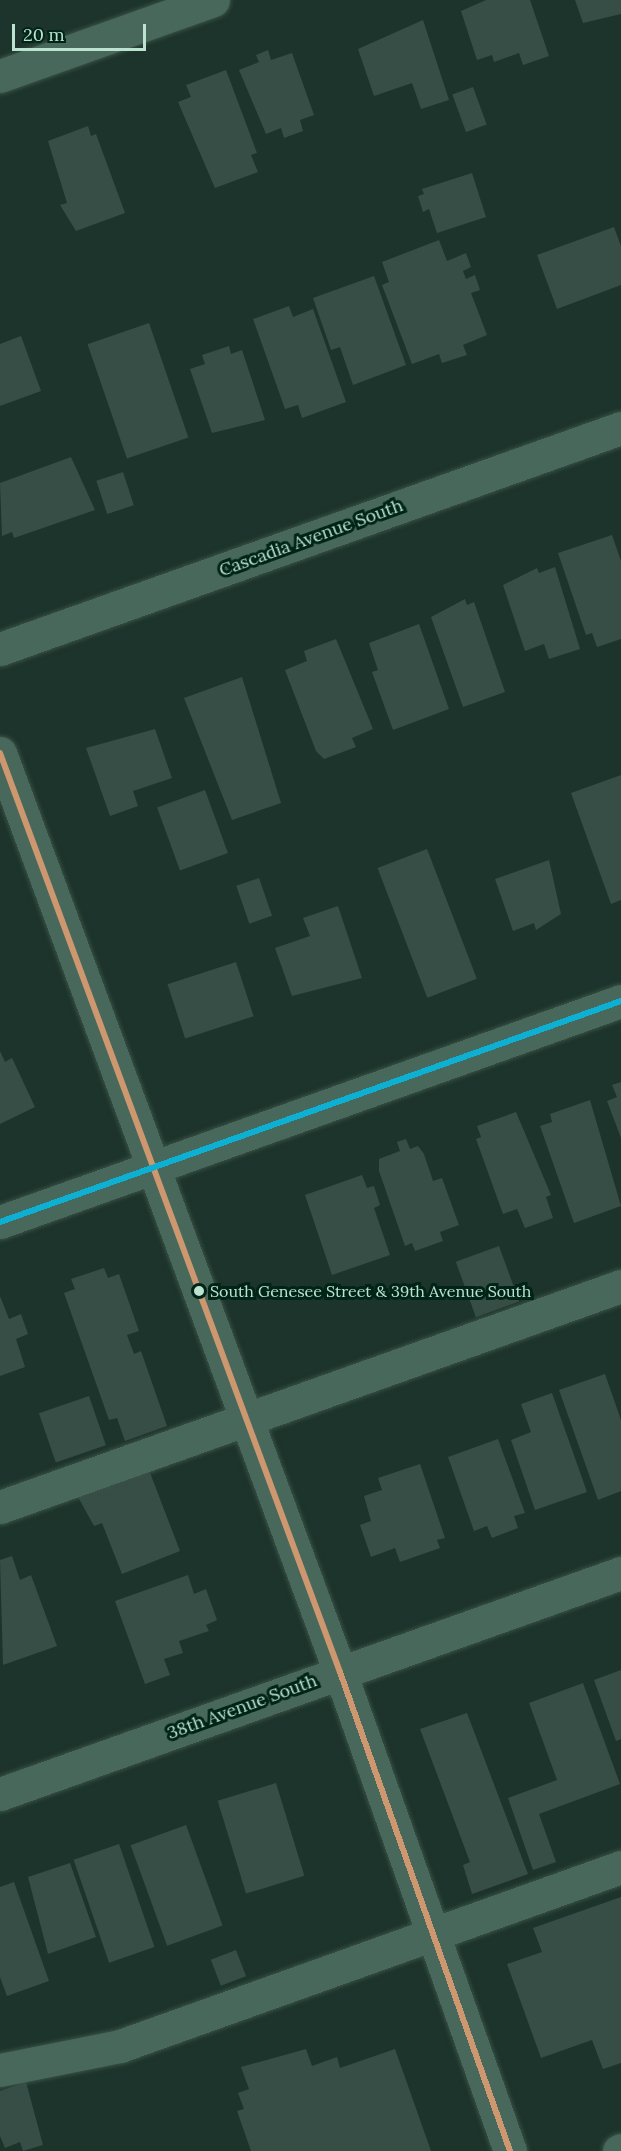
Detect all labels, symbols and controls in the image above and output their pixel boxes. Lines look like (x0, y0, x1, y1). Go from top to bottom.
scale bar (15, 12, 148, 50)
text: 20 m (23, 23, 65, 46)
street label: Cascadia Avenue South (216, 495, 406, 581)
place label: South Genesee Street & 39th Avenue South (210, 1281, 531, 1301)
marker: South Genesee Street & 39th Avenue South (193, 1285, 205, 1297)
street label: 38th Avenue South (164, 1670, 320, 1744)

